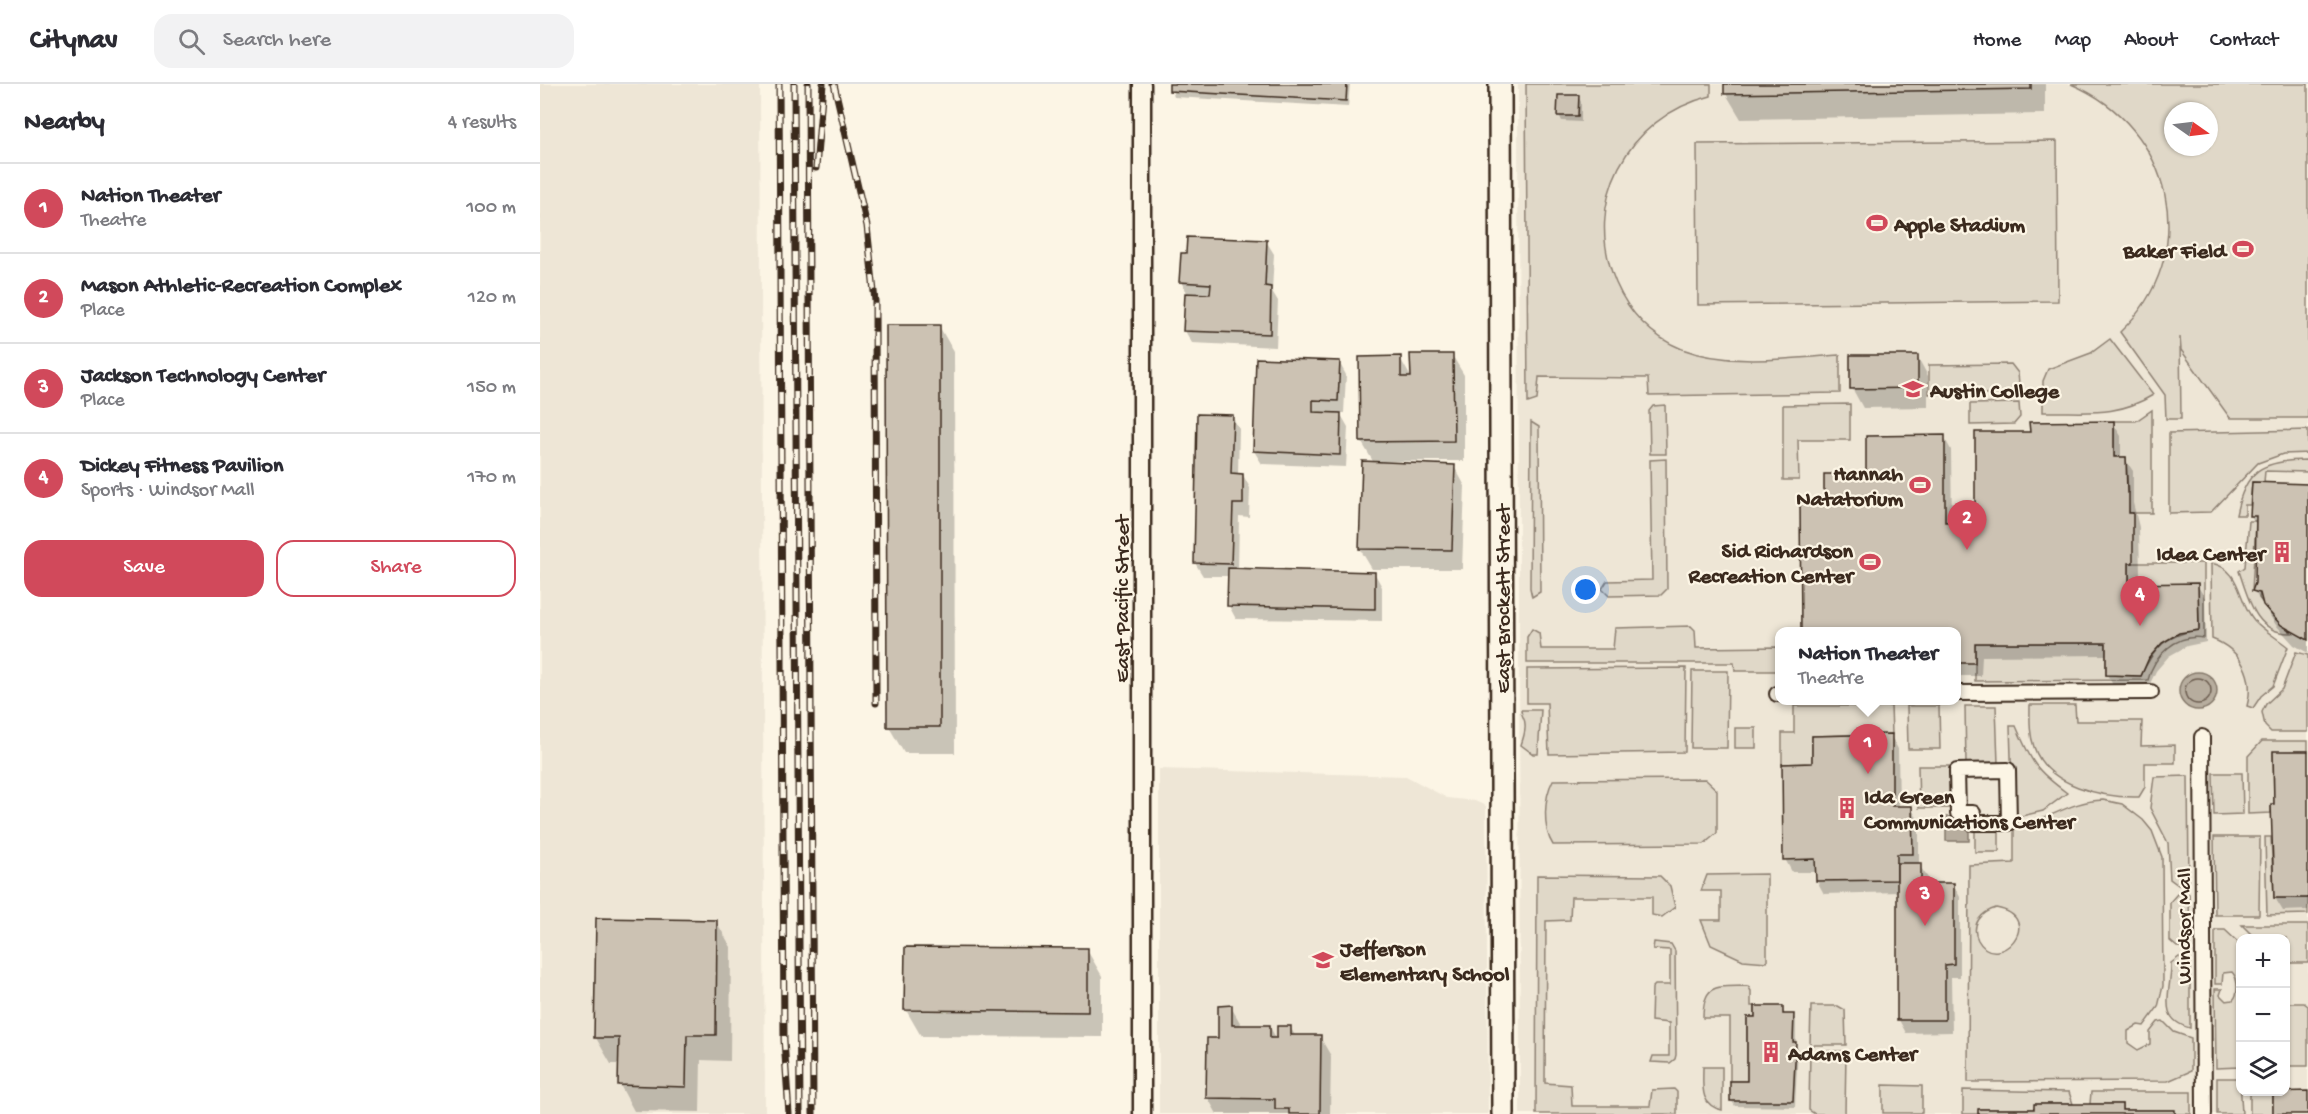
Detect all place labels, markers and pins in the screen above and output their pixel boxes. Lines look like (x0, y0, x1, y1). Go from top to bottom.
sports icon: Apple Stadium (1865, 211, 1889, 235)
place label: Apple Stadium (1893, 214, 2025, 240)
sports icon: Baker Field (2231, 237, 2255, 261)
place label: Baker Field (2122, 240, 2228, 266)
school or university icon: Austin College (1901, 377, 1925, 401)
place label: Austin College (1929, 380, 2060, 406)
place label: Hannah Natatorium (1796, 463, 1903, 514)
sports icon: Hannah Natatorium (1908, 473, 1932, 497)
pin: 2 (1948, 500, 1986, 550)
place label: Sid Richardson Recreation Center (1688, 540, 1855, 591)
building icon: Idea Center (2270, 540, 2294, 564)
place label: Idea Center (2156, 543, 2267, 569)
sports icon: Sid Richardson Recreation Center (1858, 550, 1882, 574)
pin: 4 (2120, 576, 2160, 626)
pin: 1 (1848, 724, 1888, 774)
place label: Ida Green Communications Center (1863, 786, 2077, 837)
building icon: Ida Green Communications Center (1835, 796, 1859, 820)
pin: 3 (1906, 876, 1944, 926)
place label: Jefferson Elementary School (1339, 938, 1510, 989)
school or university icon: Jefferson Elementary School (1311, 948, 1335, 972)
building icon: Adams Center (1759, 1040, 1783, 1064)
place label: Adams Center (1787, 1043, 1919, 1069)

